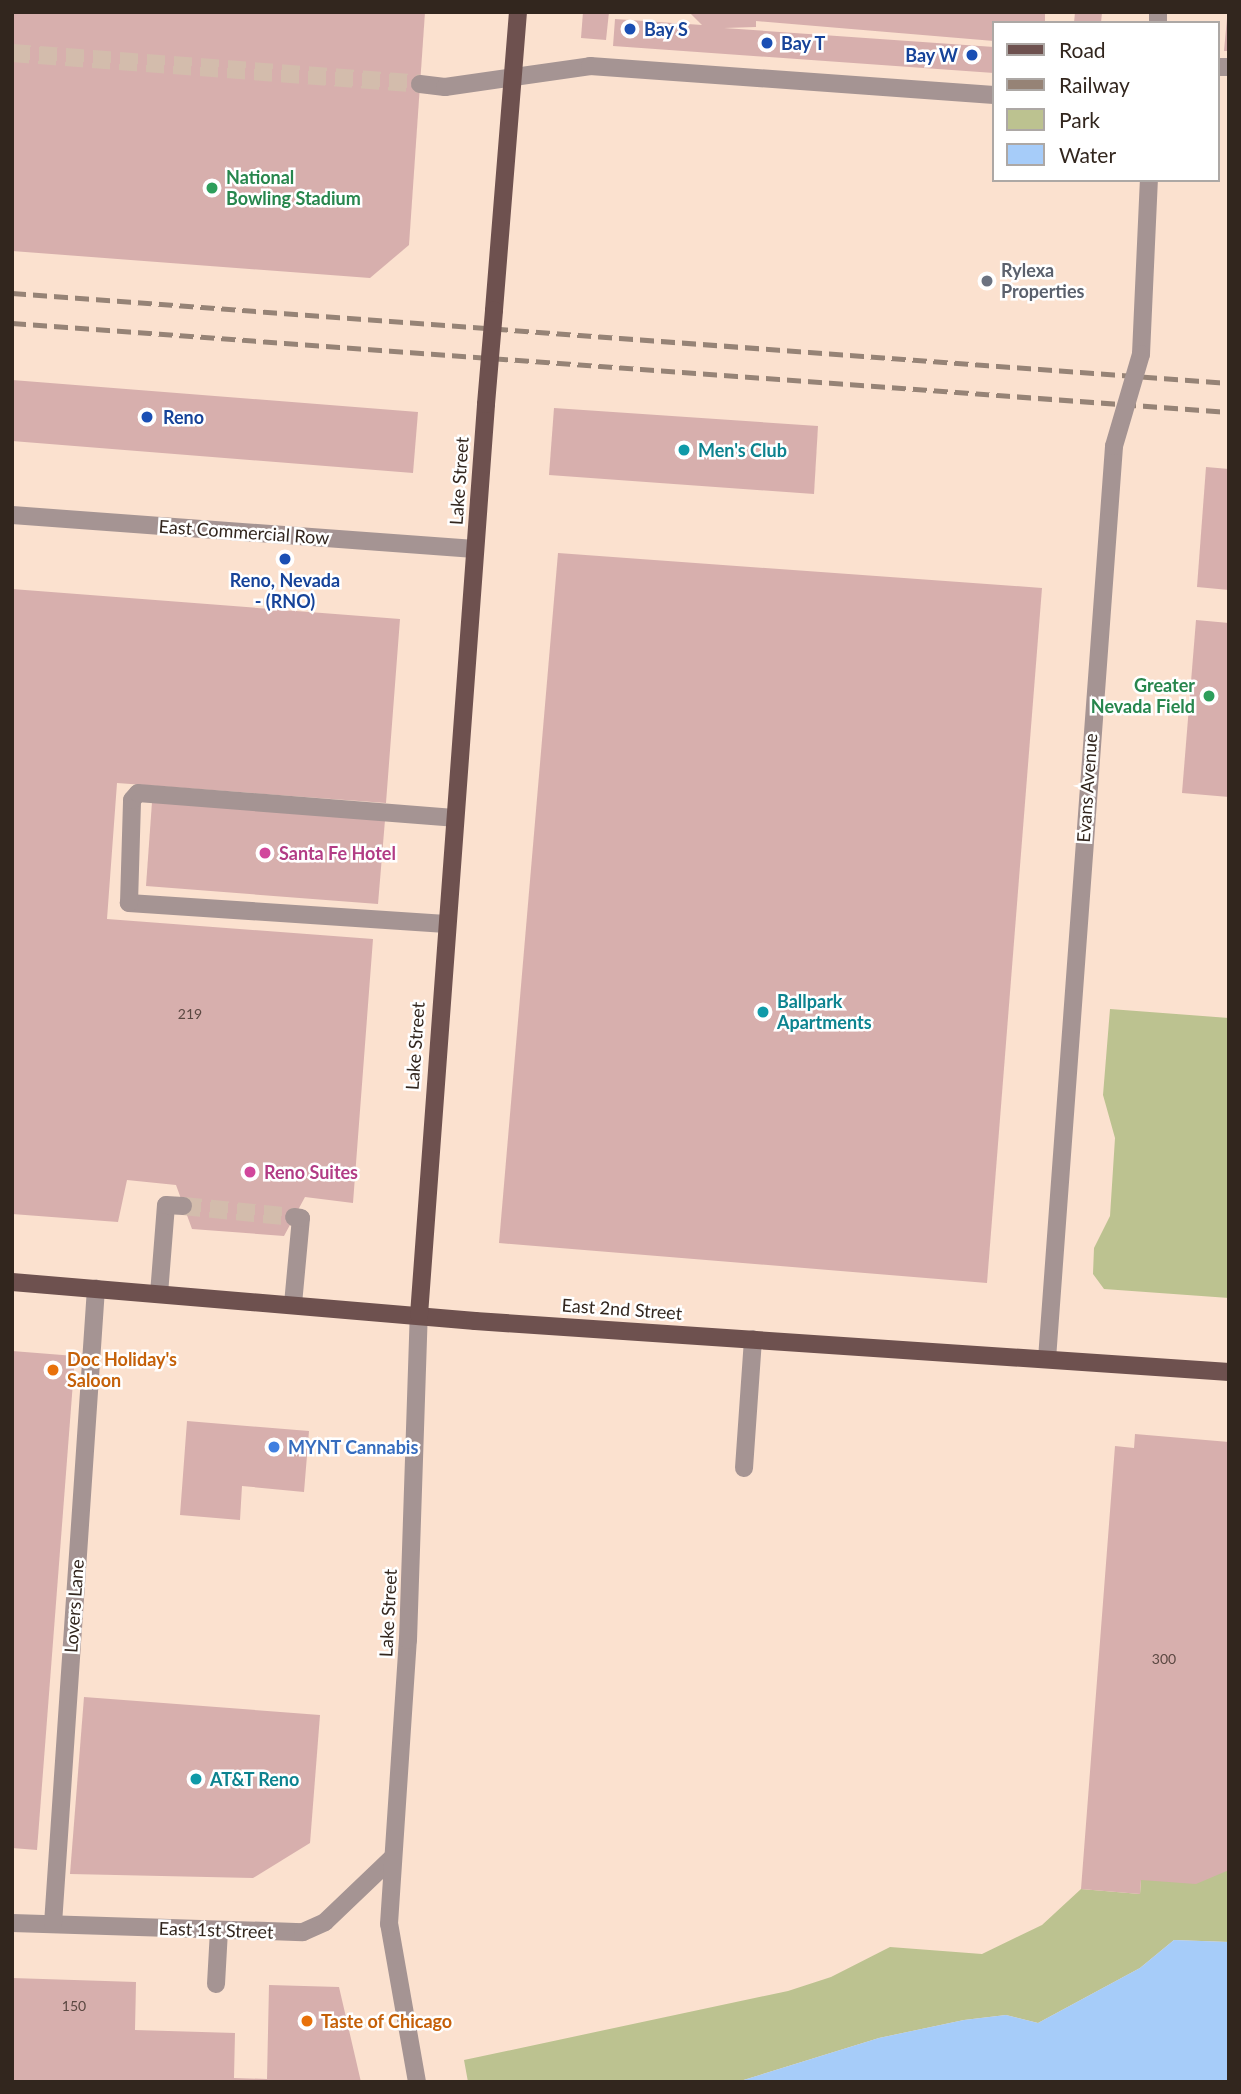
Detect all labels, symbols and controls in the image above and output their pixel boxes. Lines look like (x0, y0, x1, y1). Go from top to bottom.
place label: Bay S (644, 18, 688, 40)
marker: Bay S (622, 21, 638, 37)
legend (992, 21, 1220, 182)
place label: Bay T (781, 32, 826, 54)
marker: Bay T (759, 35, 775, 51)
text: Road (1059, 37, 1106, 62)
place label: Bay W (905, 44, 958, 66)
marker: Bay W (964, 47, 980, 63)
text: Railway (1059, 72, 1130, 97)
text: Park (1059, 107, 1100, 132)
text: Water (1059, 142, 1116, 167)
place label: National Bowling Stadium (226, 167, 361, 210)
marker: National Bowling Stadium (204, 180, 220, 196)
place label: Rylexa Properties (1001, 260, 1084, 302)
marker: Rylexa Properties (979, 273, 995, 289)
place label: Reno (163, 406, 204, 428)
marker: Reno (137, 407, 157, 427)
street label: Lake Street (445, 436, 473, 526)
place label: Men's Club (698, 439, 787, 461)
marker: Men's Club (676, 442, 692, 458)
street label: East Commercial Row (158, 515, 330, 549)
marker: Reno, Nevada - (RNO) (277, 551, 293, 567)
place label: Reno, Nevada - (RNO) (230, 570, 340, 612)
place label: Greater Nevada Field (1091, 675, 1195, 718)
marker: Greater Nevada Field (1201, 688, 1217, 704)
street label: Evans Avenue (1072, 732, 1102, 844)
place label: Santa Fe Hotel (279, 842, 396, 864)
marker: Santa Fe Hotel (257, 845, 273, 861)
place label: Ballpark Apartments (777, 991, 872, 1034)
street label: Lake Street (401, 1001, 429, 1091)
marker: Ballpark Apartments (755, 1004, 771, 1020)
house number: 219 (178, 1006, 202, 1022)
place label: Reno Suites (264, 1161, 358, 1183)
marker: Reno Suites (242, 1164, 258, 1180)
street label: East 2nd Street (561, 1294, 683, 1324)
place label: Doc Holiday's Saloon (67, 1349, 177, 1392)
marker: Doc Holiday's Saloon (45, 1362, 61, 1378)
place label: MYNT Cannabis (288, 1436, 419, 1458)
marker: MYNT Cannabis (266, 1439, 282, 1455)
street label: Lovers Lane (60, 1559, 88, 1653)
street label: Lake Street (375, 1568, 401, 1658)
house number: 300 (1152, 1651, 1176, 1667)
place label: AT&T Reno (210, 1768, 300, 1790)
marker: AT&T Reno (188, 1771, 204, 1787)
street label: East 1st Street (158, 1917, 274, 1943)
house number: 150 (62, 1998, 86, 2014)
place label: Taste of Chicago (321, 2010, 453, 2032)
marker: Taste of Chicago (299, 2013, 315, 2029)

